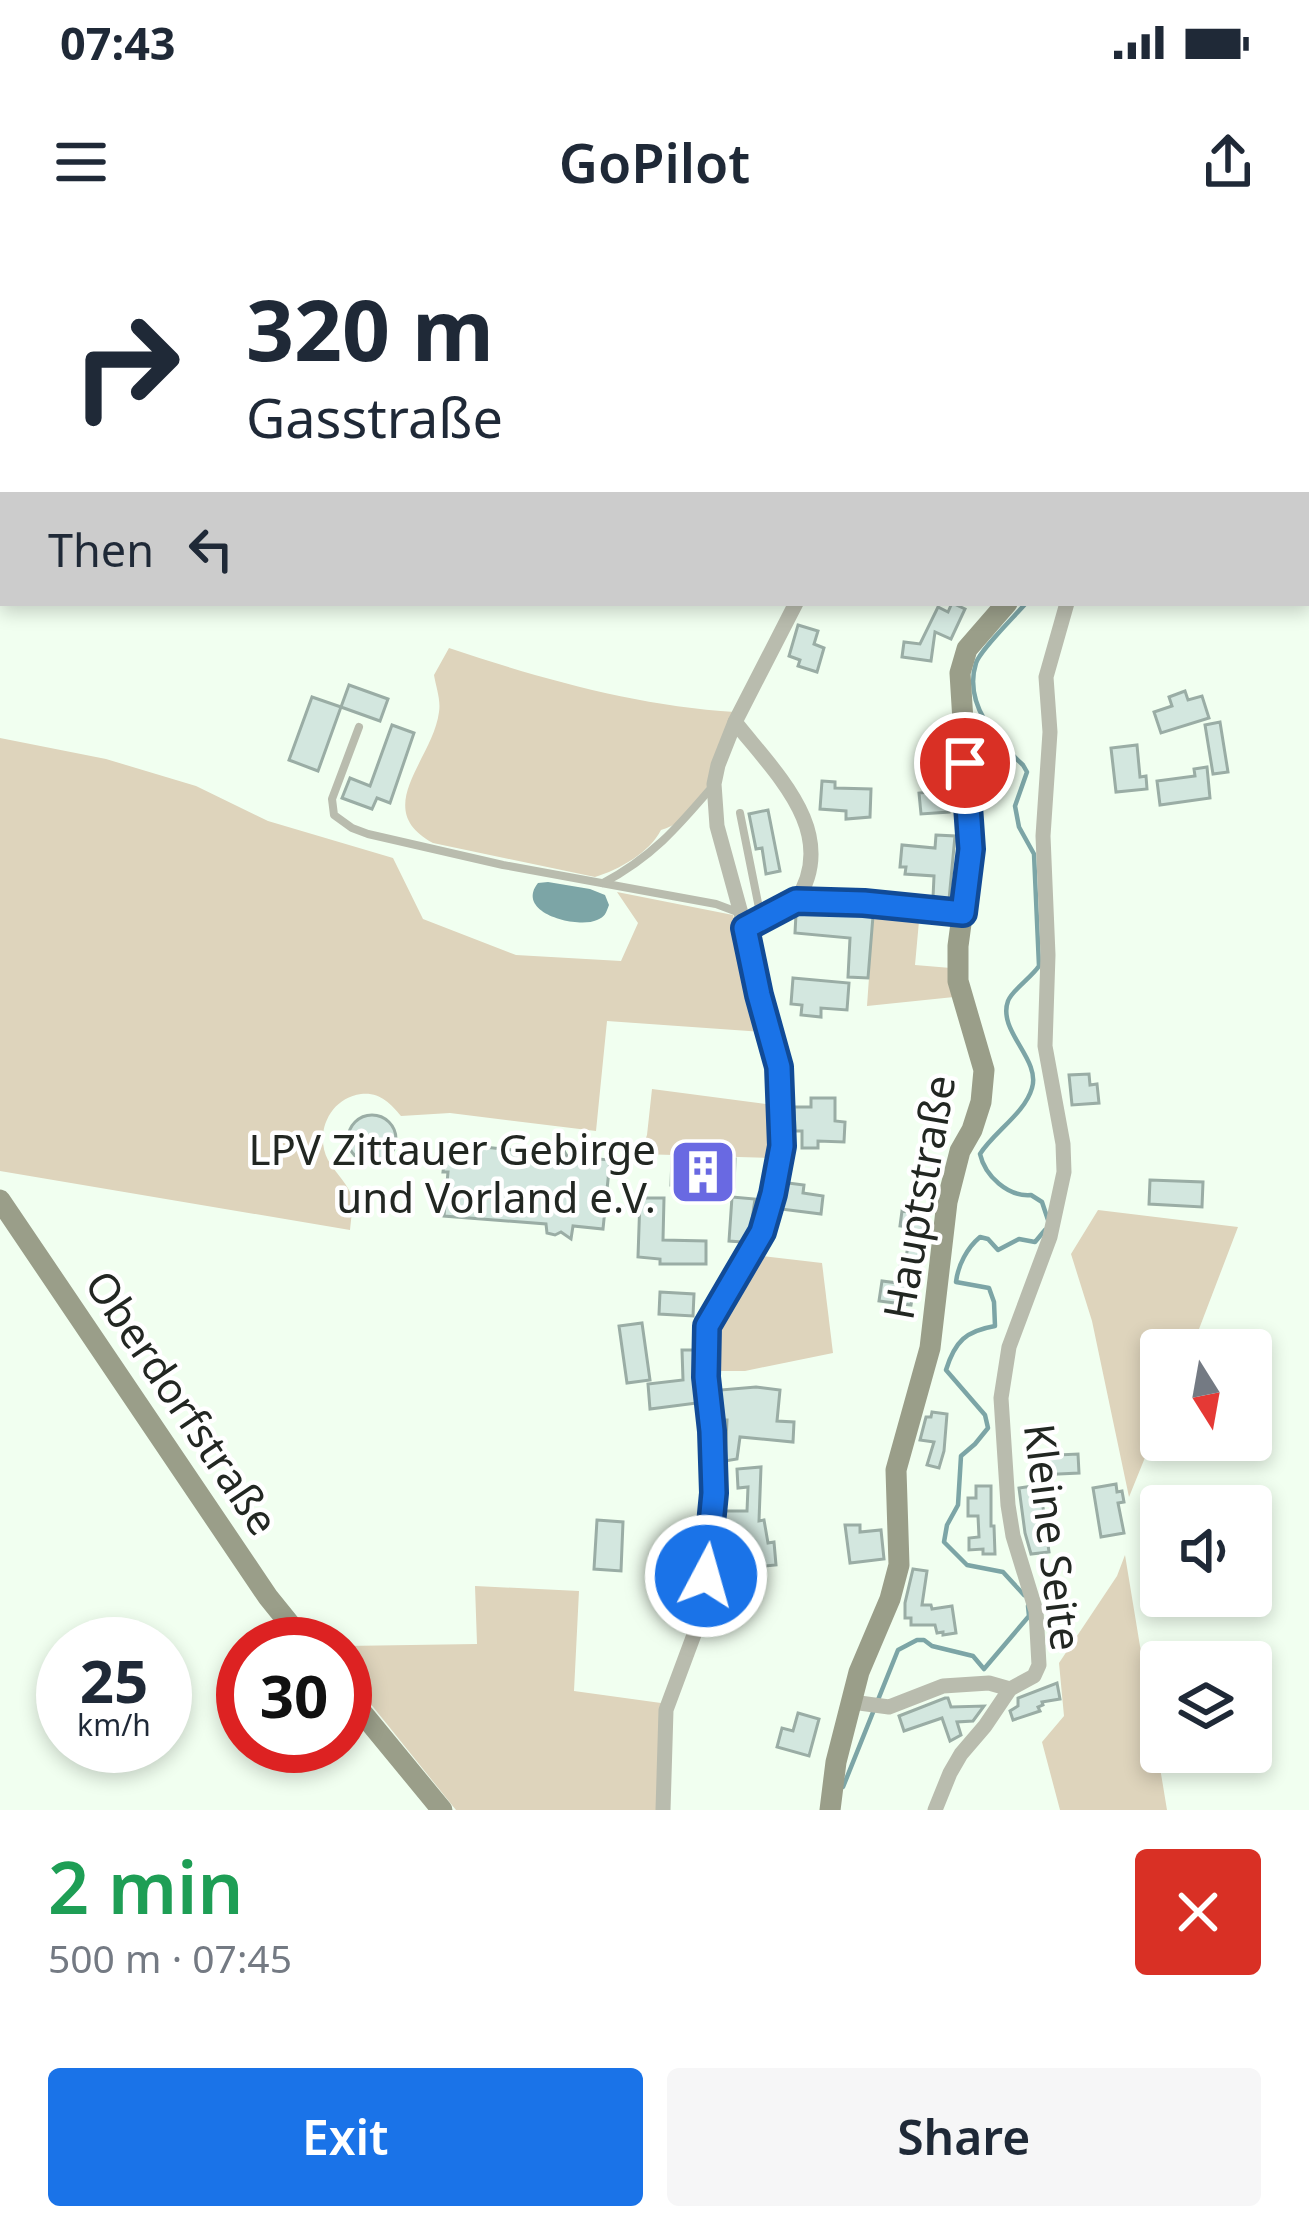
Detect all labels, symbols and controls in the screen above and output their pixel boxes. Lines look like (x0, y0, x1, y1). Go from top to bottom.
text: 07:43 (60, 12, 176, 73)
text: GoPilot (559, 125, 750, 199)
icon: menu (48, 129, 114, 195)
icon: share (1195, 129, 1261, 195)
text: 320 m (246, 271, 494, 386)
icon: right (48, 288, 204, 444)
text: Gasstraße (246, 380, 503, 454)
icon: left (178, 516, 244, 582)
text: Then (48, 519, 154, 580)
pin (914, 712, 1016, 814)
icon: arrive (932, 730, 998, 796)
street label: Hauptstraße (868, 1070, 968, 1324)
place label: LPV Zittauer Gebirge und Vorland e.V. (248, 1120, 656, 1225)
building icon: LPV Zittauer Gebirge und Vorland e.V. (668, 1137, 738, 1207)
street label: Oberdorfstraße (73, 1259, 293, 1545)
north arrow (1140, 1329, 1272, 1461)
map controls (1140, 1329, 1272, 1773)
street label: Kleine Seite (1012, 1420, 1096, 1654)
button: sound (1140, 1485, 1272, 1617)
position arrow (643, 1513, 769, 1639)
speed limit sign: 30 (216, 1617, 372, 1773)
text: 25 (80, 1639, 148, 1721)
button: layers (1140, 1641, 1272, 1773)
text: km/h (77, 1704, 151, 1745)
text: 2 min (48, 1837, 243, 1935)
button: close (1135, 1849, 1261, 1975)
text: 500 m · 07:45 (48, 1931, 292, 1984)
button: Exit (48, 2068, 643, 2206)
button: Share (667, 2068, 1261, 2206)

